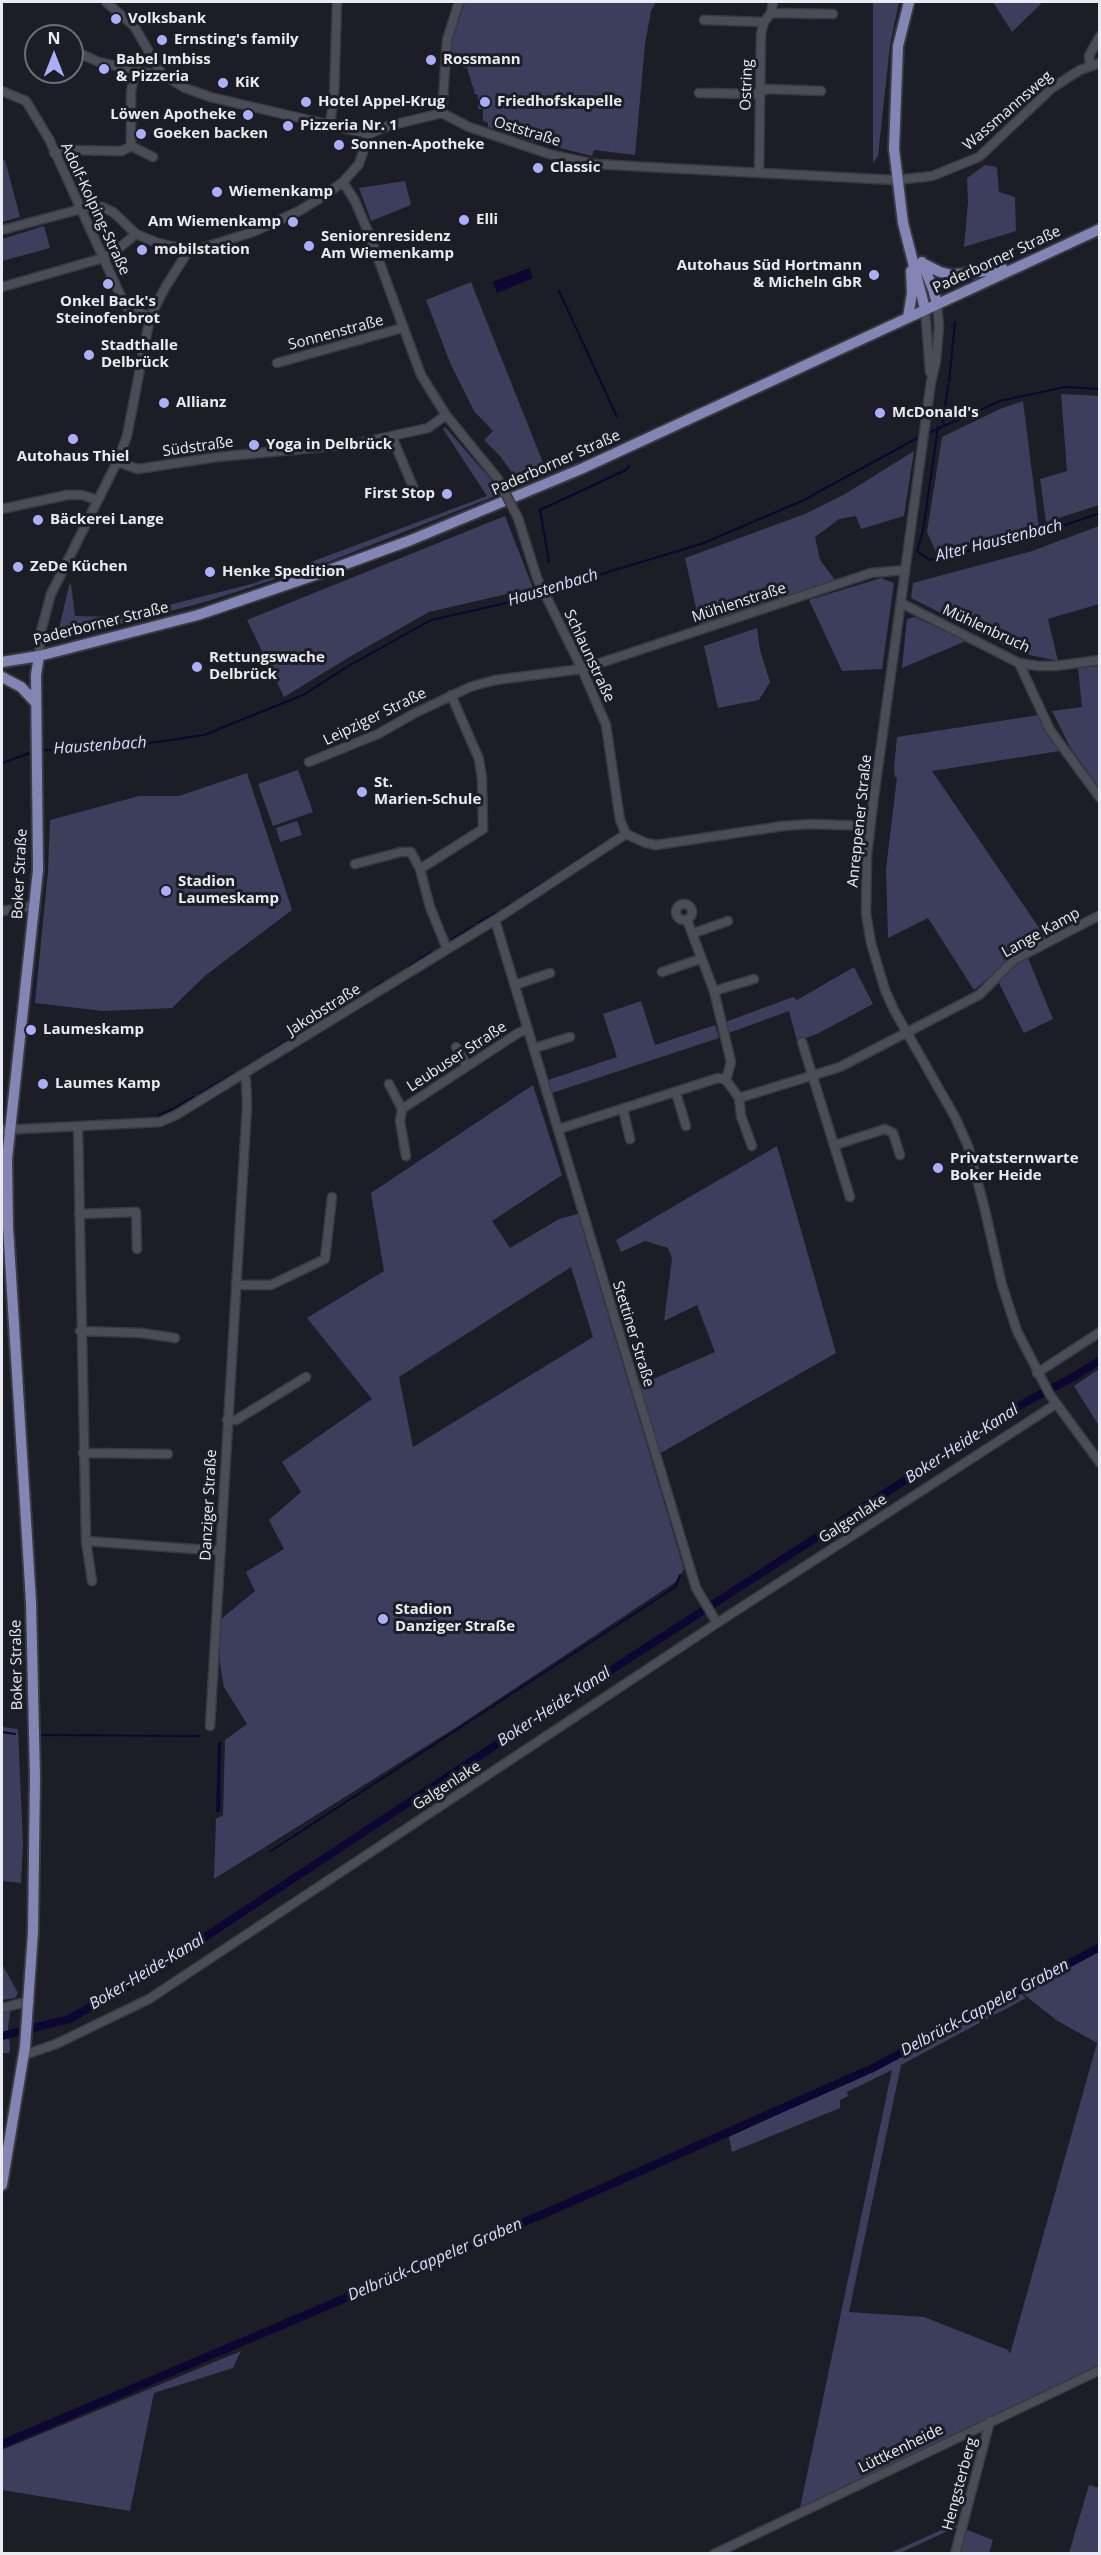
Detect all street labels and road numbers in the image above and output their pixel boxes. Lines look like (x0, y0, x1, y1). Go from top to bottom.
street label: Ostring (737, 59, 757, 111)
street label: Wassmannsweg (960, 67, 1056, 155)
street label: Oststraße (491, 113, 563, 151)
street label: Adolf-Kolping-Straße (56, 140, 134, 278)
street label: Paderborner Straße (930, 222, 1064, 298)
street label: Sonnenstraße (286, 312, 386, 354)
street label: Paderborner Straße (489, 427, 623, 499)
street label: Südstraße (161, 433, 235, 461)
street label: Mühlenstraße (690, 579, 788, 627)
street label: Paderborner Straße (31, 598, 171, 650)
street label: Mühlenbruch (940, 601, 1032, 657)
street label: Schlaunstraße (560, 607, 618, 705)
street label: Leipziger Straße (321, 684, 429, 750)
street label: Anreppener Straße (844, 754, 876, 888)
street label: Boker Straße (9, 828, 31, 920)
street label: Lange Kamp (999, 904, 1083, 962)
street label: Jakobstraße (284, 980, 364, 1040)
street label: Leubuser Straße (404, 1018, 510, 1096)
street label: Stettiner Straße (608, 1279, 658, 1389)
street label: Danziger Straße (197, 1449, 221, 1561)
street label: Galgenlake (816, 1490, 890, 1548)
street label: Boker Straße (7, 1619, 27, 1711)
street label: Galgenlake (410, 1757, 484, 1815)
street label: Lüttkenheide (856, 2421, 946, 2477)
street label: Hengsterberg (939, 2435, 981, 2533)

